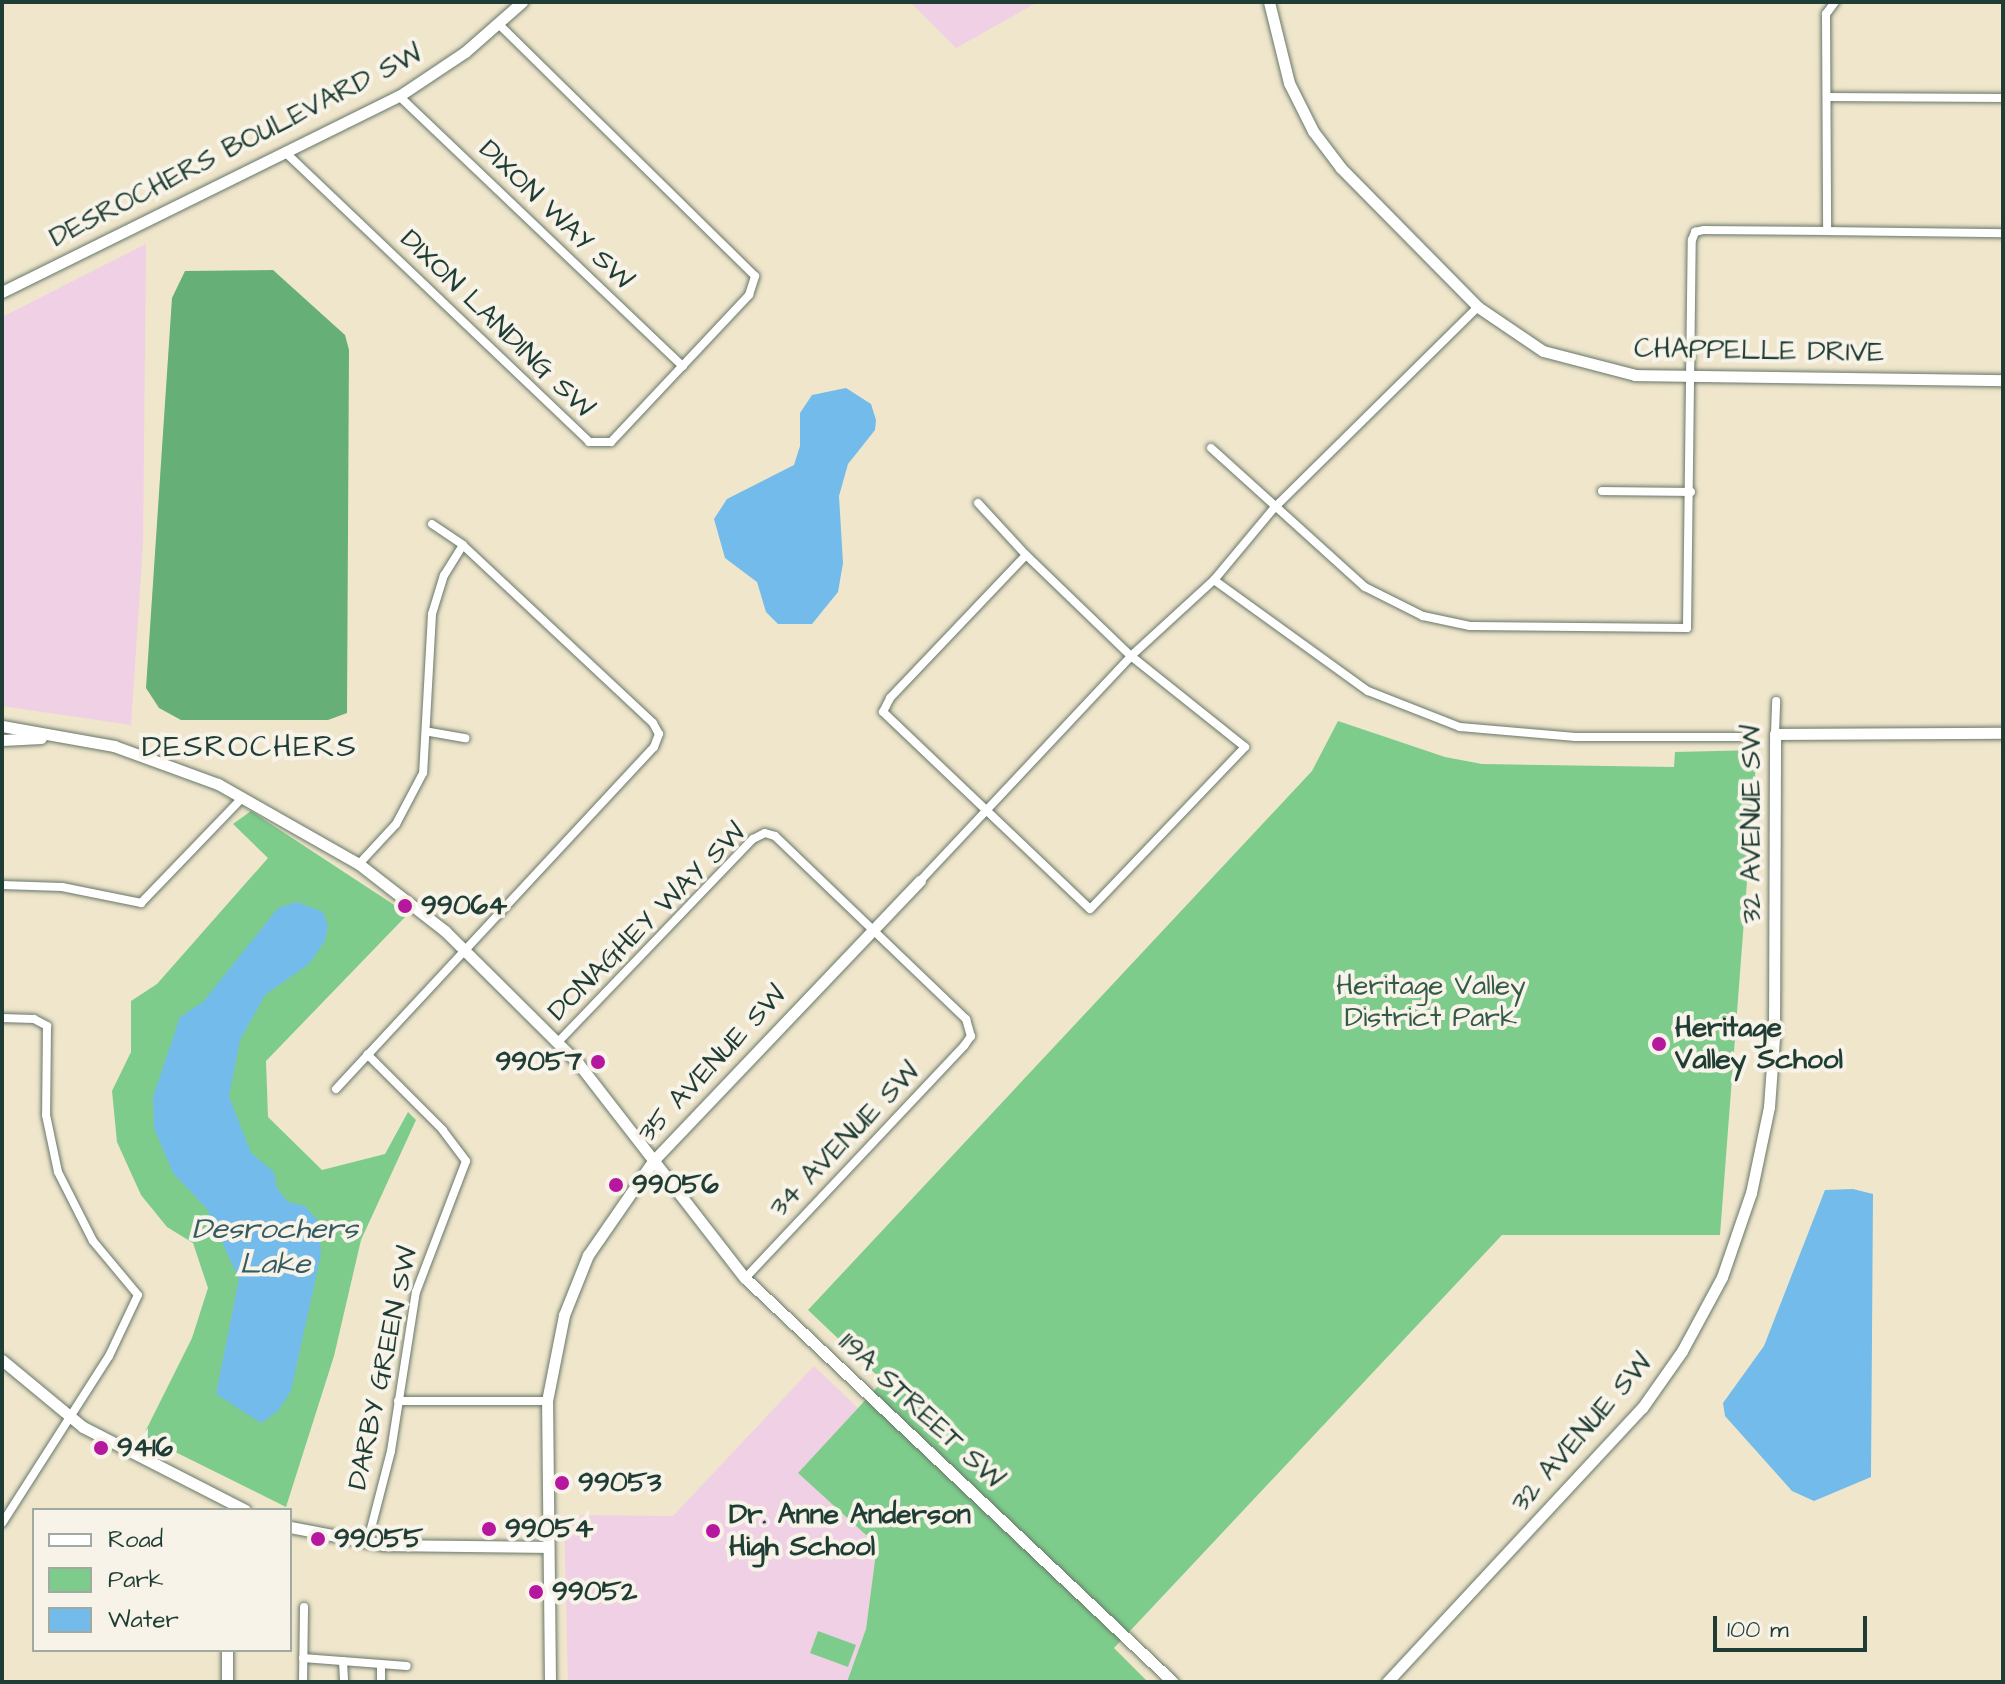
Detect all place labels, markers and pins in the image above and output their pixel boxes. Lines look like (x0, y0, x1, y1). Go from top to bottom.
place label: 99064 (421, 889, 507, 923)
marker: 99064 (396, 897, 414, 915)
place label: Heritage Valley School (1675, 1011, 1843, 1077)
marker: Heritage Valley School (1650, 1035, 1668, 1053)
place label: 99057 (495, 1045, 582, 1079)
marker: 99057 (589, 1053, 607, 1071)
place label: 99056 (632, 1168, 719, 1202)
marker: 99056 (607, 1176, 625, 1194)
place label: 9416 (117, 1431, 173, 1465)
marker: 9416 (92, 1439, 110, 1457)
place label: 99053 (578, 1466, 662, 1500)
marker: 99053 (553, 1474, 571, 1492)
place label: Dr. Anne Anderson High School (729, 1498, 971, 1564)
place label: 99054 (505, 1512, 593, 1546)
marker: 99054 (480, 1520, 498, 1538)
place label: 99055 (334, 1522, 423, 1556)
marker: Dr. Anne Anderson High School (704, 1522, 722, 1540)
marker: 99055 (309, 1530, 327, 1548)
place label: 99052 (552, 1575, 637, 1609)
marker: 99052 (527, 1583, 545, 1601)

